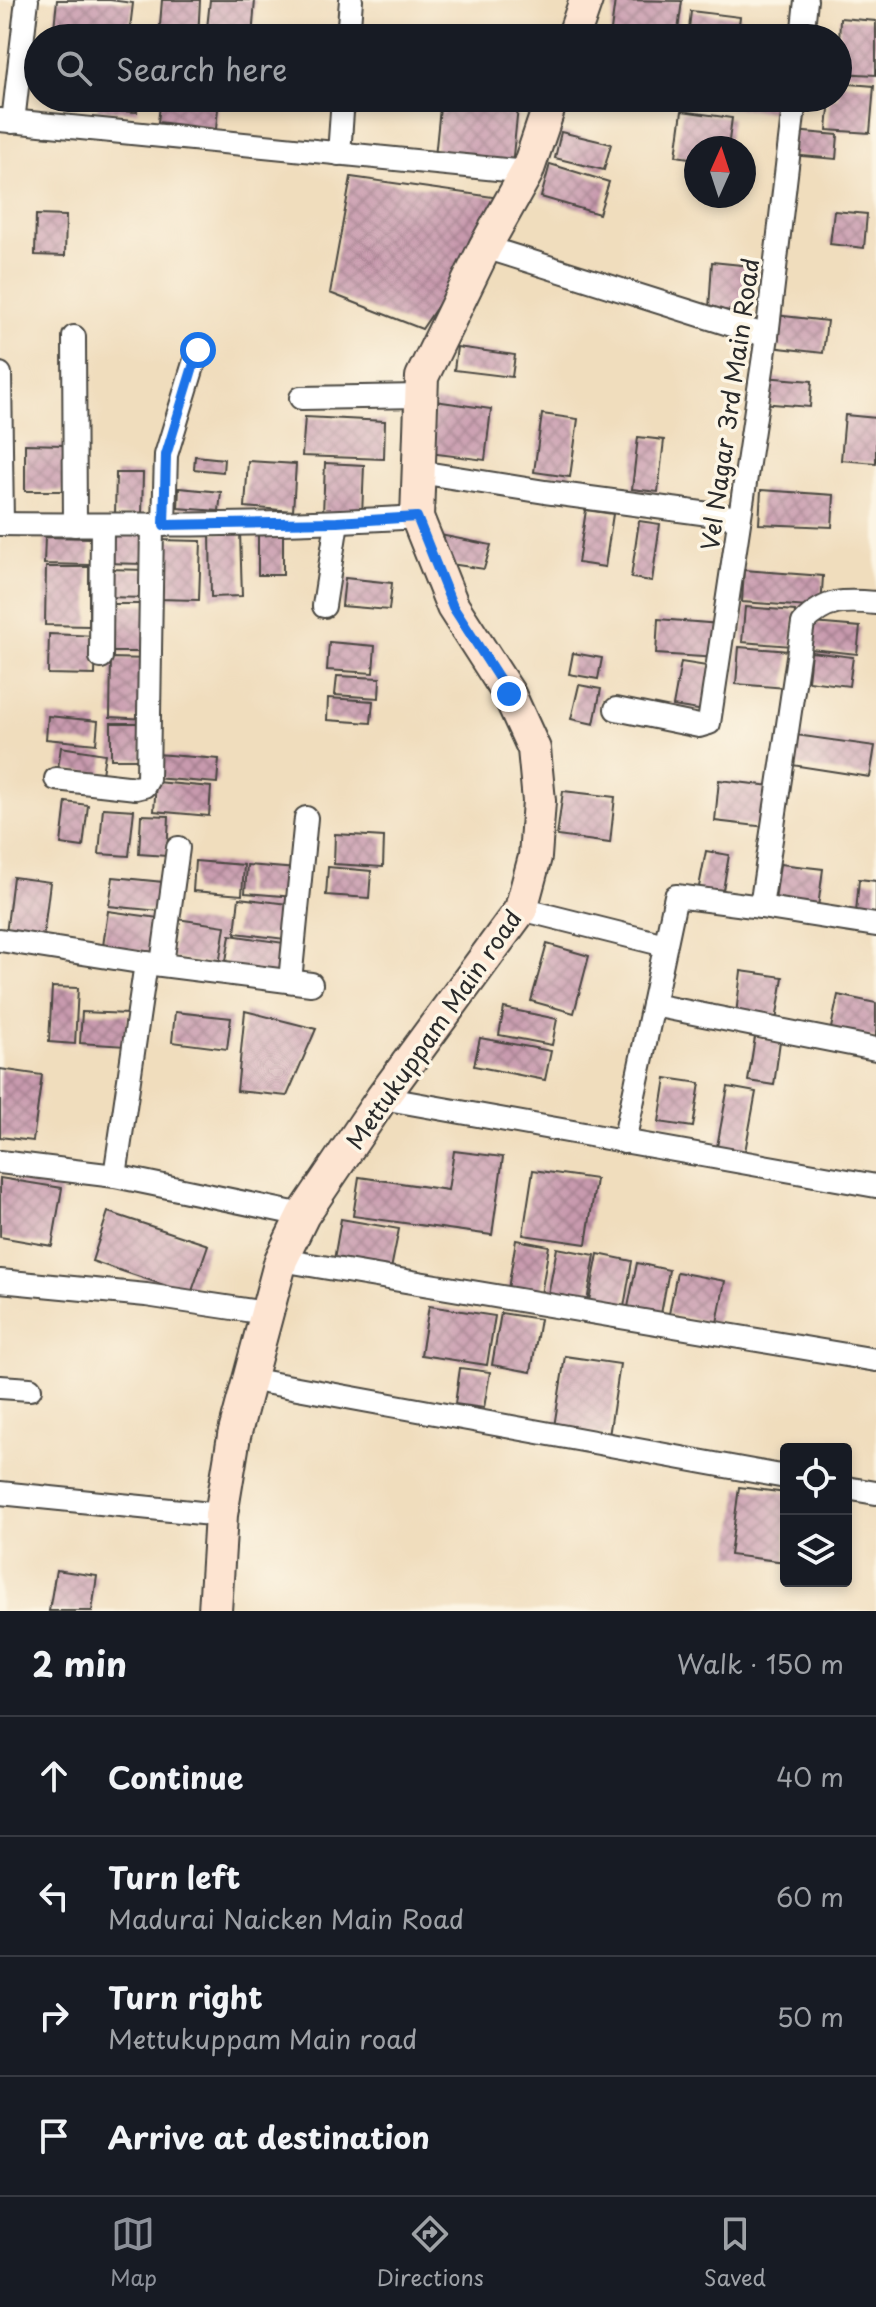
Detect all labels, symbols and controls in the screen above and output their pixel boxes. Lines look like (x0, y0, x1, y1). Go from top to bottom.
search box (24, 24, 852, 112)
icon: search (52, 46, 96, 90)
text: Search here (116, 46, 288, 91)
north arrow (684, 136, 756, 208)
street label: Vel Nagar 3rd Main Road (691, 256, 767, 552)
route start (180, 332, 216, 368)
route end (491, 676, 527, 712)
street label: Mettukuppam Main road (336, 902, 530, 1156)
map controls (780, 1443, 852, 1587)
button: locate (780, 1443, 852, 1515)
button: layers (780, 1515, 852, 1587)
text: 2 min (32, 1637, 127, 1689)
text: Walk · 150 m (677, 1644, 844, 1683)
icon: ahead (32, 1754, 76, 1798)
text: Continue (108, 1754, 243, 1799)
text: 40 m (776, 1757, 844, 1796)
text: Turn left (108, 1854, 240, 1899)
icon: left (32, 1874, 76, 1918)
text: 60 m (776, 1877, 844, 1916)
text: Madurai Naicken Main Road (108, 1899, 464, 1938)
text: Turn right (108, 1974, 263, 2019)
icon: right (32, 1994, 76, 2038)
text: 50 m (777, 1997, 844, 2036)
text: Mettukuppam Main road (108, 2019, 418, 2058)
icon: arrive (32, 2114, 76, 2158)
text: Arrive at destination (108, 2114, 430, 2159)
tab: Map (110, 2212, 157, 2293)
tab: Directions (377, 2212, 484, 2293)
tab: Saved (704, 2212, 766, 2293)

